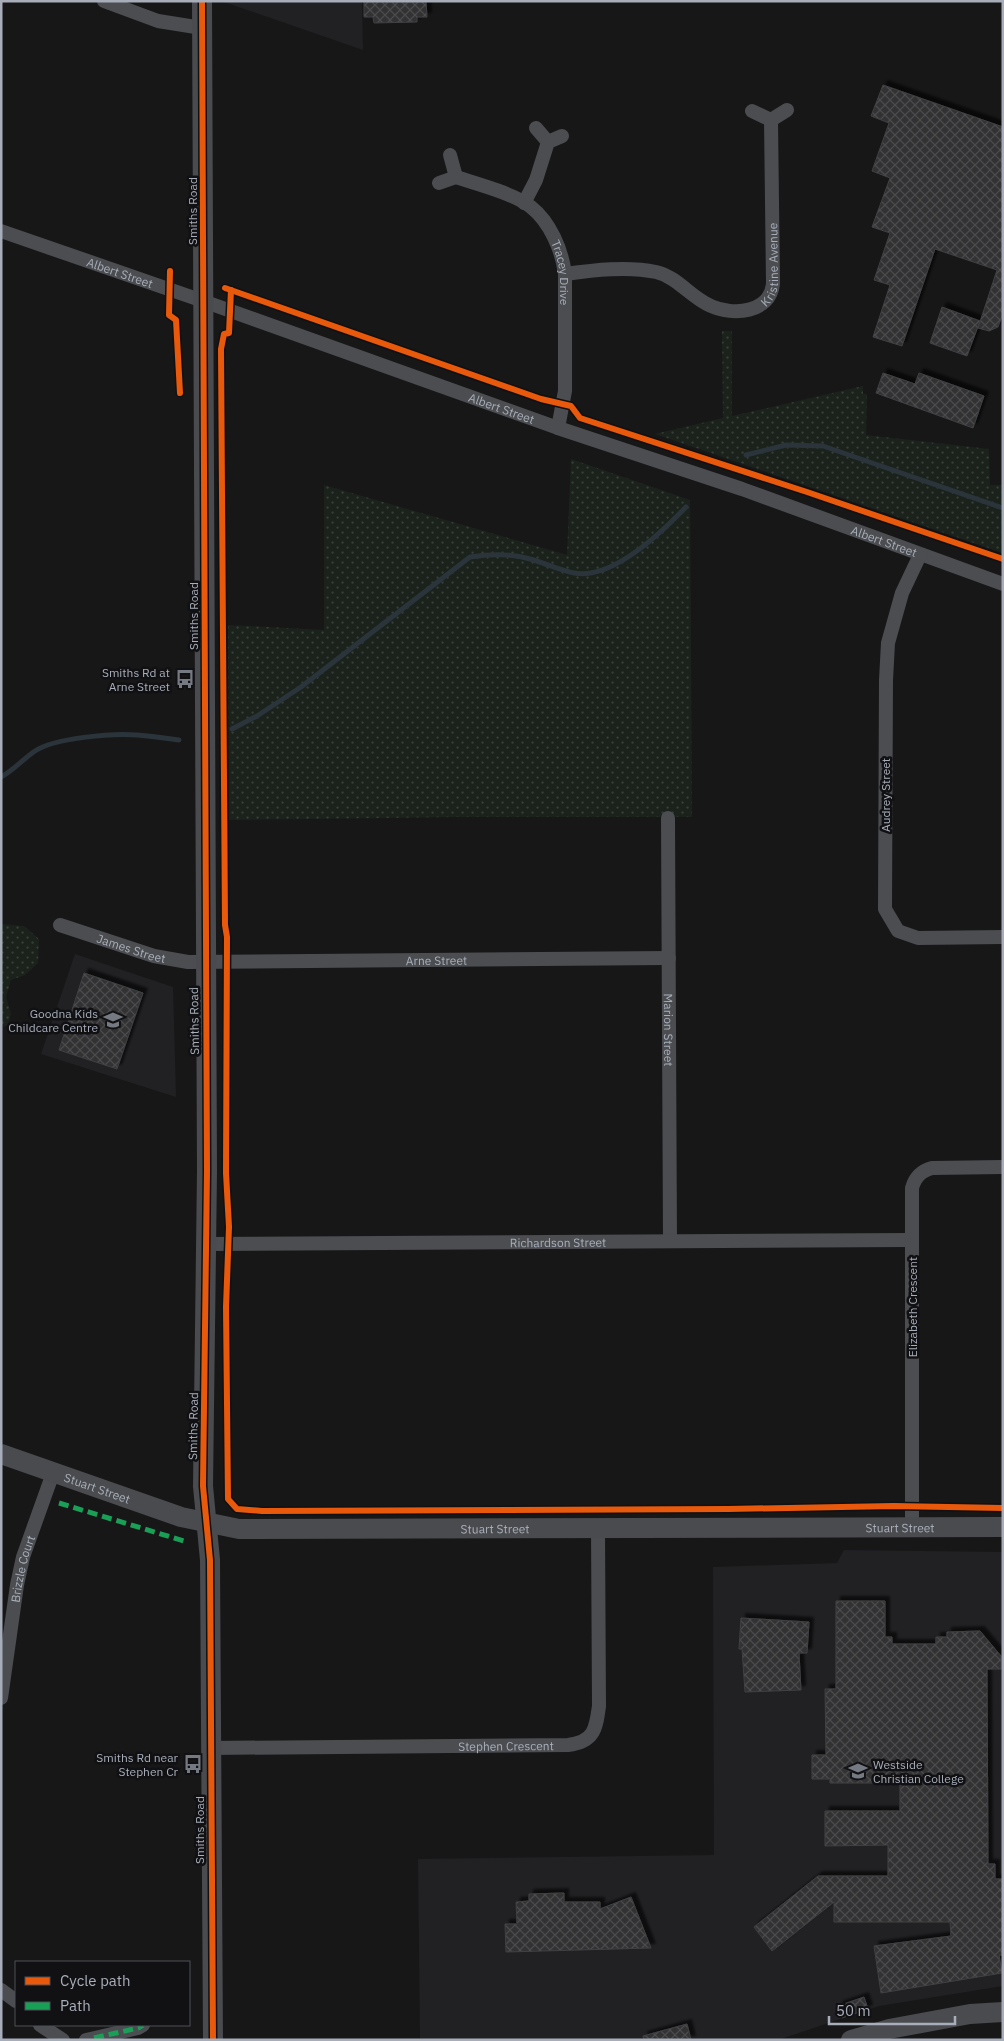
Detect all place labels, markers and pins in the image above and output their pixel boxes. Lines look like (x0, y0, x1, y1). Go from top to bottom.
place label: Smiths Rd at Arne Street (102, 665, 170, 694)
bus stop icon: Smiths Rd at Arne Street (174, 668, 196, 690)
place label: Goodna Kids Childcare Centre (8, 1006, 98, 1035)
school or university icon: Goodna Kids Childcare Centre (102, 1009, 124, 1031)
place label: Smiths Rd near Stephen Cr (96, 1750, 179, 1779)
bus stop icon: Smiths Rd near Stephen Cr (182, 1753, 204, 1775)
place label: Westside Christian College (873, 1757, 964, 1786)
school or university icon: Westside Christian College (847, 1760, 869, 1782)

